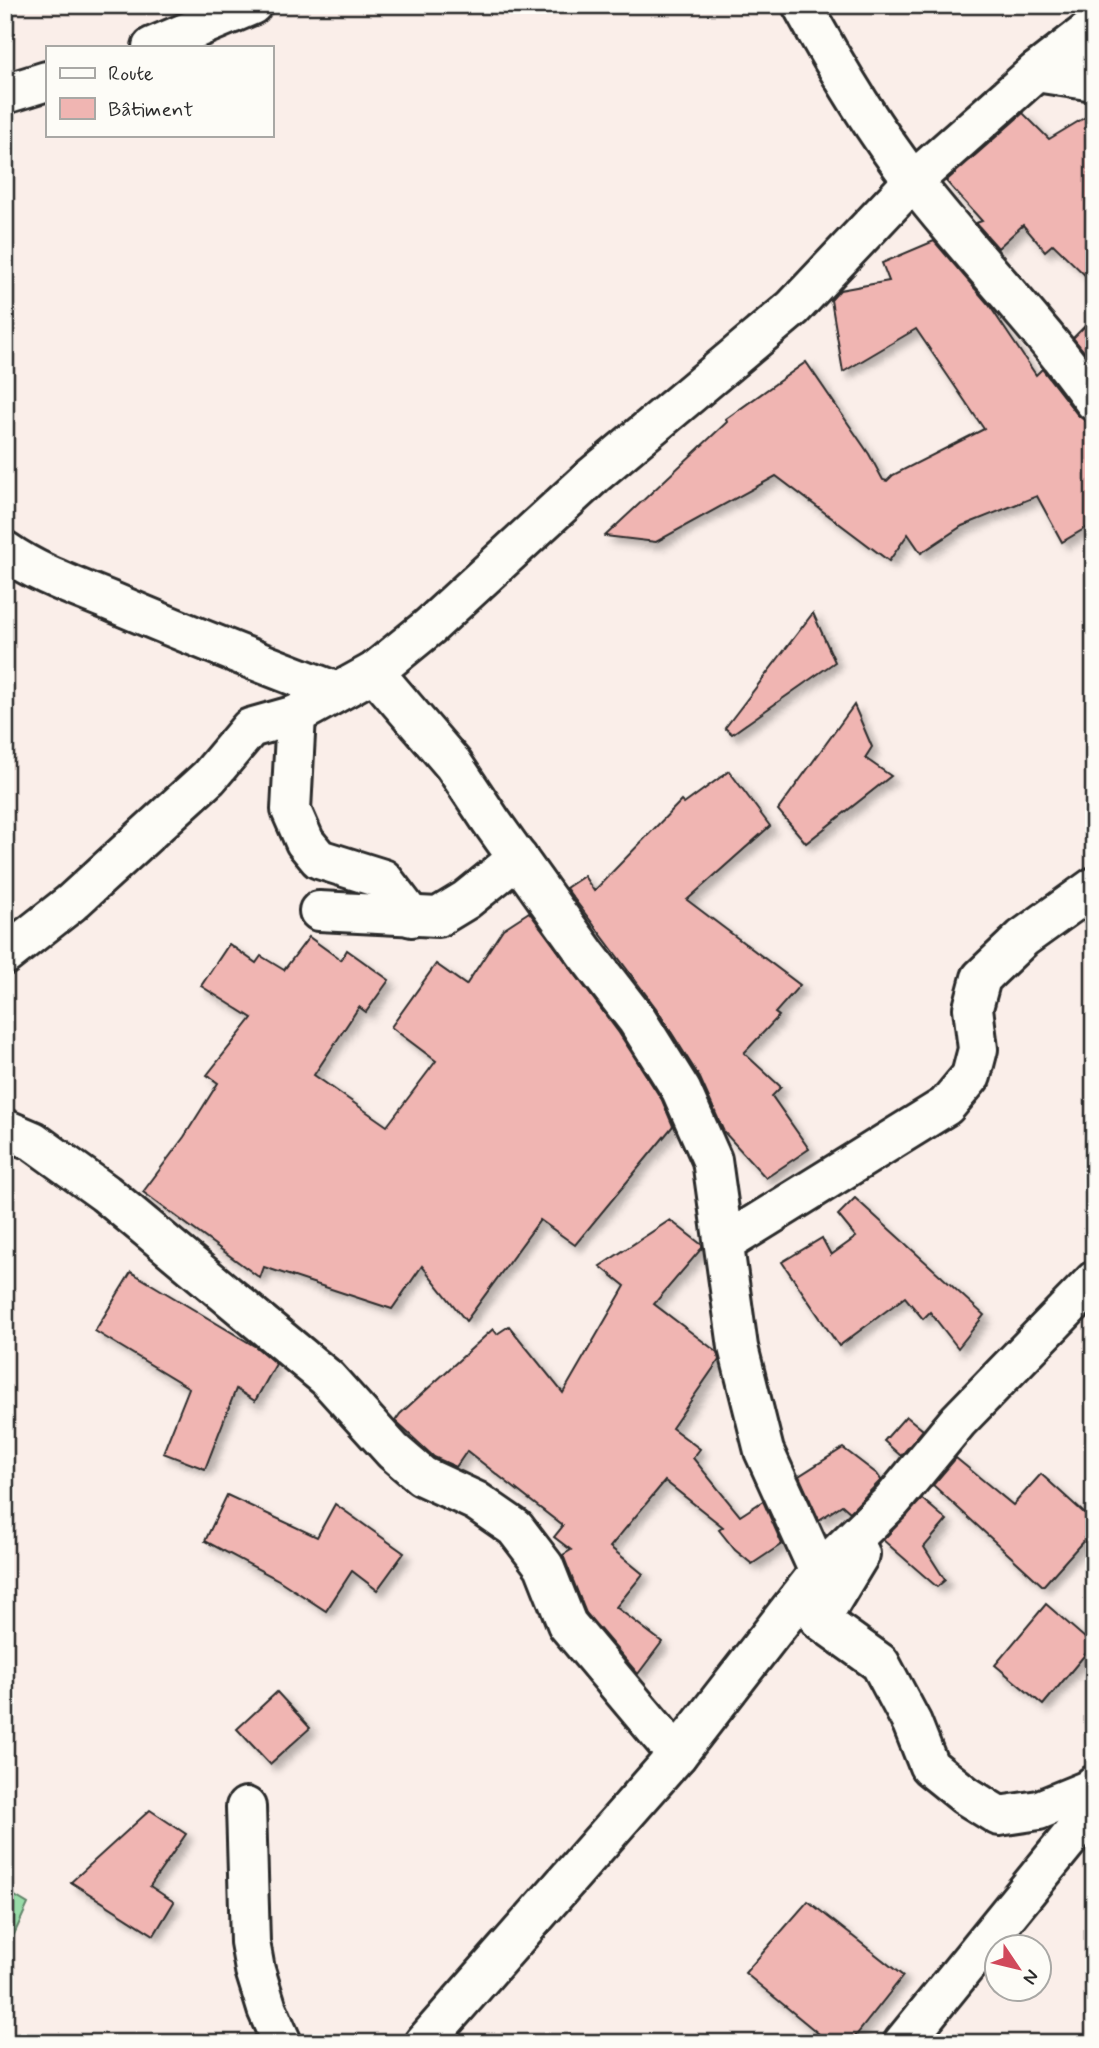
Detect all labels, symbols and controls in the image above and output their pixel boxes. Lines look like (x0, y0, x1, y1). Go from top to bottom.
legend (46, 46, 273, 136)
text: Route (108, 60, 154, 88)
text: Bâtiment (108, 96, 193, 124)
north arrow (984, 1932, 1054, 2002)
text: N (1017, 1965, 1045, 1989)

